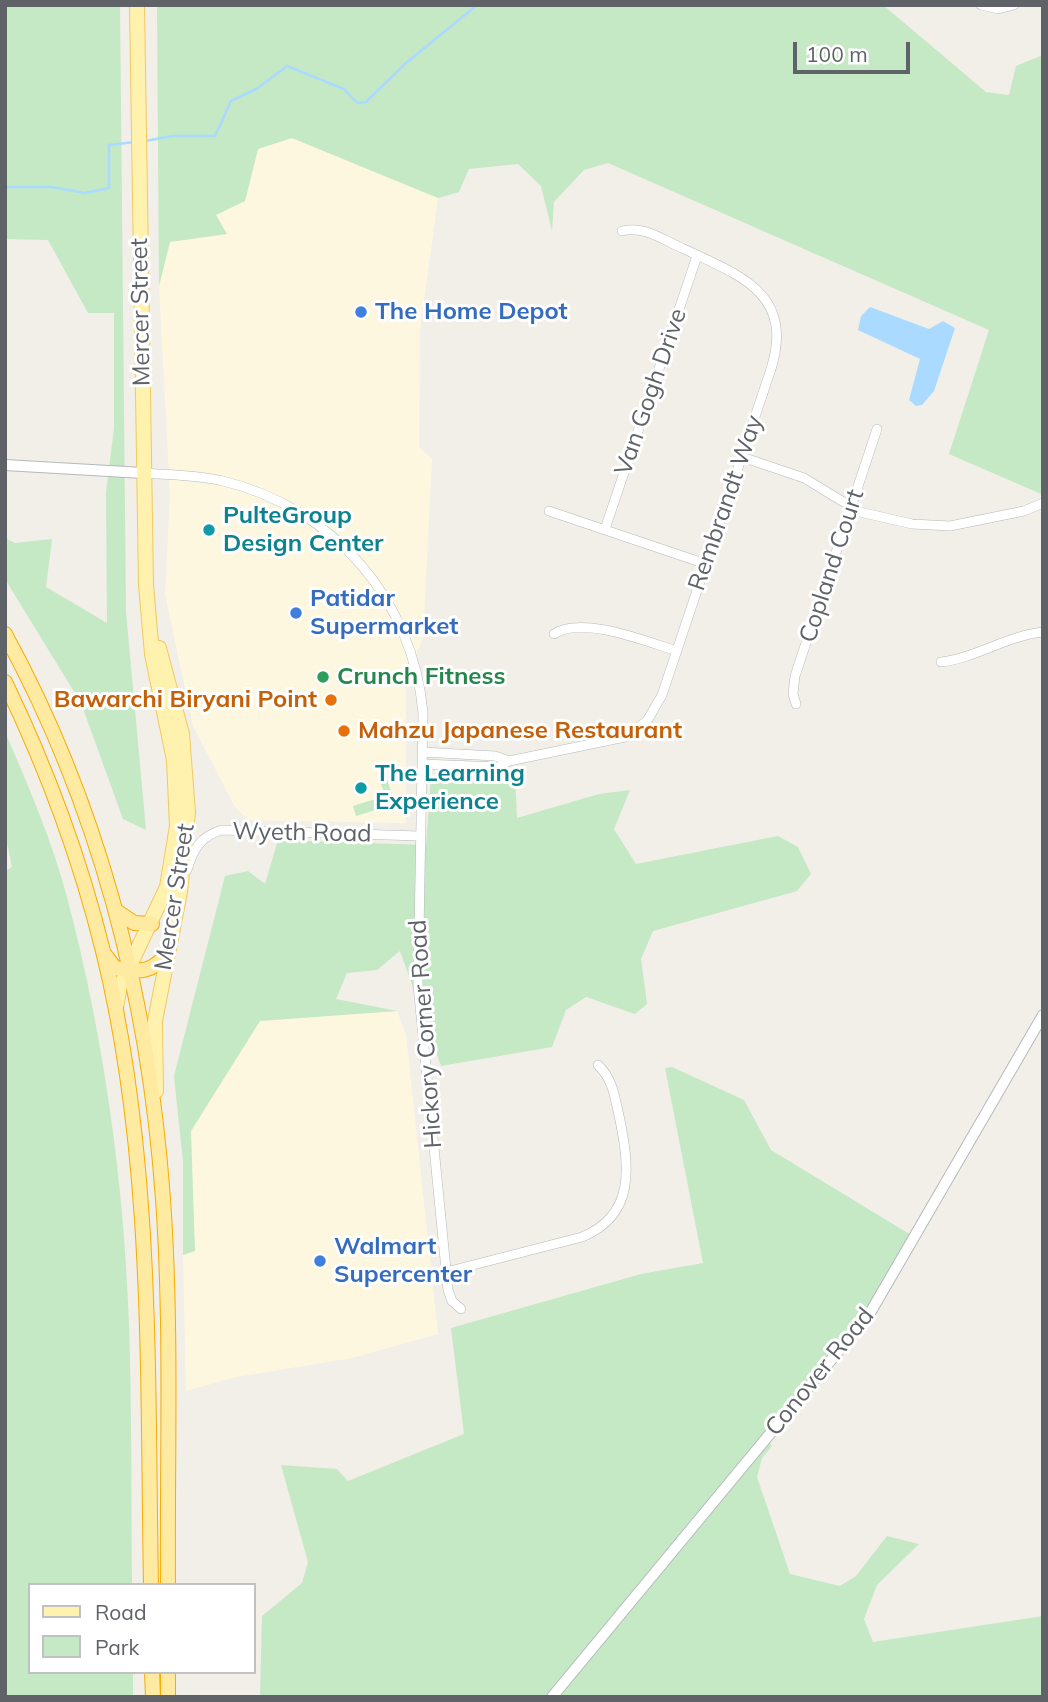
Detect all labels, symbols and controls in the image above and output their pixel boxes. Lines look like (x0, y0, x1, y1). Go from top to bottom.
scale bar (796, 28, 913, 72)
text: 100 m (806, 41, 868, 67)
street label: Mercer Street (125, 238, 157, 386)
place label: The Home Depot (375, 298, 568, 326)
marker: The Home Depot (353, 304, 369, 320)
street label: Van Gogh Drive (609, 305, 693, 479)
street label: Rembrandt Way (683, 412, 769, 594)
street label: Copland Court (794, 486, 870, 646)
place label: PulteGroup Design Center (223, 502, 383, 558)
marker: PulteGroup Design Center (201, 522, 217, 538)
place label: Patidar Supermarket (310, 585, 458, 641)
marker: Patidar Supermarket (288, 605, 304, 621)
place label: Crunch Fitness (337, 663, 506, 691)
marker: Crunch Fitness (315, 669, 331, 685)
place label: Bawarchi Biryani Point (54, 686, 317, 714)
marker: Bawarchi Biryani Point (323, 692, 339, 708)
place label: Mahzu Japanese Restaurant (358, 717, 682, 745)
marker: Mahzu Japanese Restaurant (336, 723, 352, 739)
place label: The Learning Experience (375, 760, 525, 816)
marker: The Learning Experience (353, 780, 369, 796)
street label: Wyeth Road (232, 817, 372, 849)
street label: Mercer Street (149, 822, 201, 972)
street label: Hickory Corner Road (404, 919, 448, 1149)
place label: Walmart Supercenter (334, 1233, 472, 1289)
marker: Walmart Supercenter (312, 1253, 328, 1269)
street label: Conover Road (760, 1302, 880, 1442)
legend (28, 1583, 256, 1674)
text: Road (95, 1599, 146, 1625)
text: Park (95, 1634, 139, 1660)

